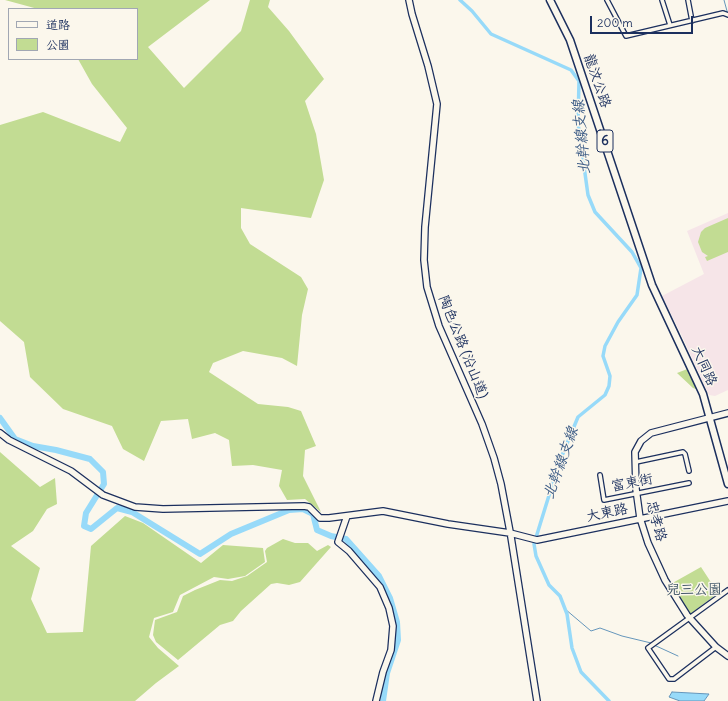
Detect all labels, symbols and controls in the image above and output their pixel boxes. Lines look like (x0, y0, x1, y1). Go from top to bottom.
legend (8, 8, 138, 60)
scale bar (592, 8, 695, 34)
text: 200 m (597, 15, 633, 30)
text: 道路 (46, 17, 70, 32)
text: 公園 (46, 37, 70, 52)
street label: 龍汶公路 (580, 52, 614, 110)
water label: 北幹線支線 (570, 99, 594, 175)
road number: 6 (597, 130, 613, 152)
street label: 陶色公路 (沿山道) (435, 293, 491, 401)
street label: 大同路 (688, 343, 720, 389)
water label: 北幹線支線 (540, 425, 582, 501)
street label: 富東街 (610, 471, 654, 495)
street label: 忠孝路 (642, 499, 670, 543)
street label: 大東路 (585, 500, 629, 526)
park label: 兒三公園 (666, 582, 722, 598)

